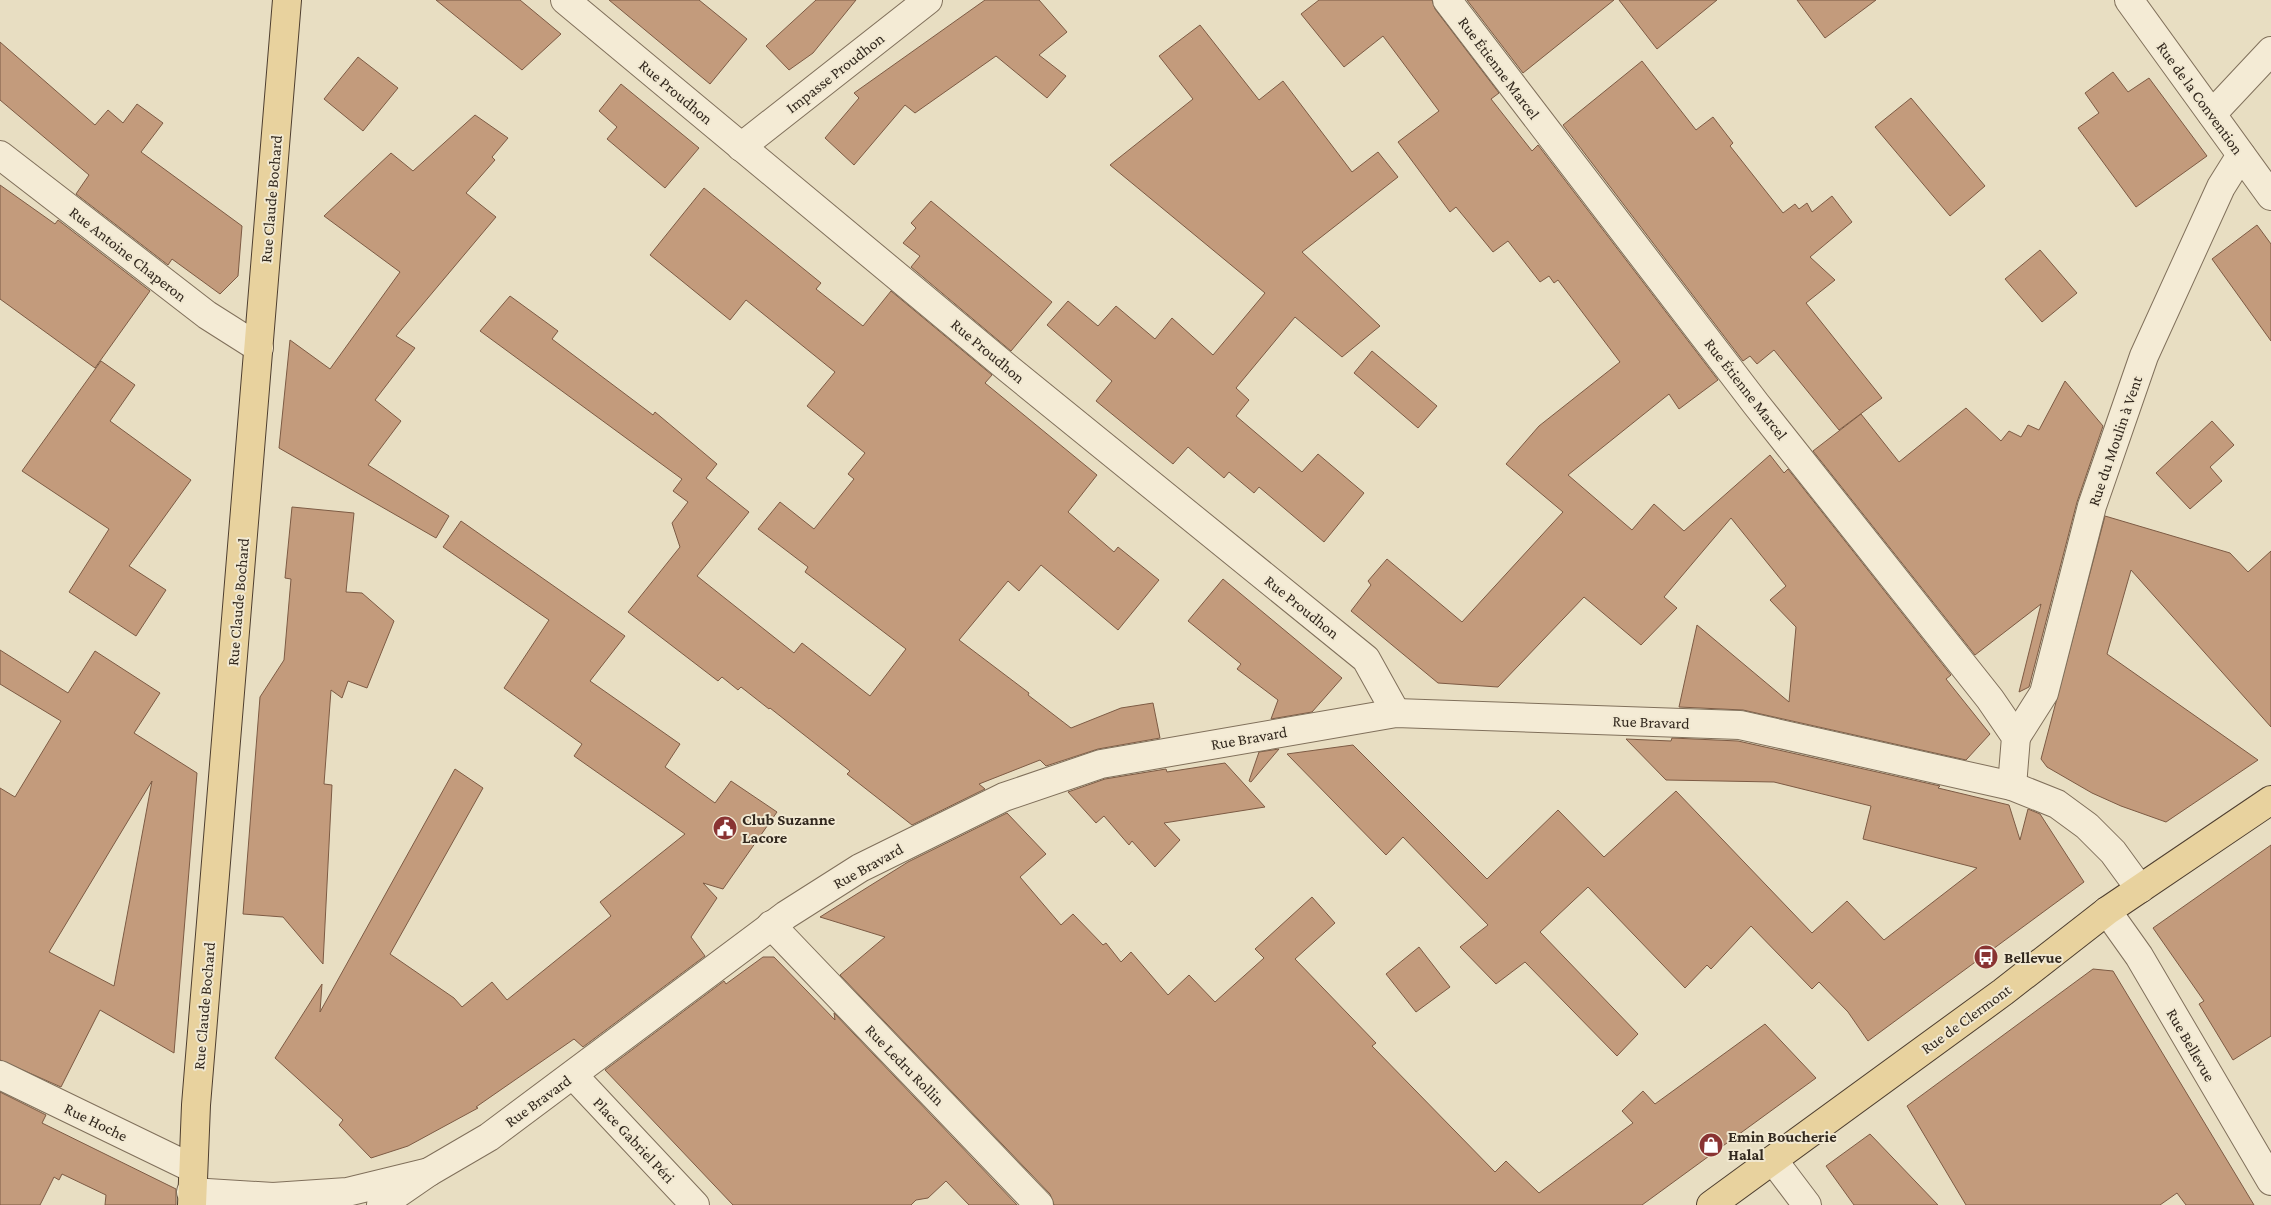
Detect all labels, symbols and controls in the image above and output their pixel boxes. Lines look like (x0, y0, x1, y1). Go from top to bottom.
street label: Rue Étienne Marcel (1455, 14, 1543, 122)
street label: Impasse Proudhon (783, 29, 888, 117)
street label: Rue de la Convention (2153, 38, 2247, 158)
street label: Rue Proudhon (636, 56, 716, 128)
street label: Rue Claude Bochard (257, 134, 285, 264)
street label: Rue Antoine Chaperon (66, 203, 190, 306)
street label: Rue Proudhon (948, 315, 1028, 387)
street label: Rue Étienne Marcel (1701, 335, 1791, 443)
street label: Rue du Moulin à Vent (2085, 373, 2145, 508)
street label: Rue Claude Bochard (224, 537, 252, 667)
street label: Rue Proudhon (1261, 572, 1343, 642)
street label: Rue Bravard (1612, 712, 1690, 732)
street label: Rue Bravard (1210, 723, 1289, 753)
place label: Club Suzanne Lacore (742, 811, 836, 846)
public building icon: Club Suzanne Lacore (712, 815, 738, 841)
street label: Rue Bravard (830, 840, 906, 892)
street label: Rue Claude Bochard (190, 941, 218, 1071)
bus stop icon: Bellevue (1973, 944, 1999, 970)
place label: Bellevue (2004, 949, 2062, 966)
street label: Rue de Clermont (1918, 980, 2015, 1057)
street label: Rue Bellevue (2163, 1006, 2219, 1084)
street label: Rue Ledru Rollin (862, 1021, 948, 1109)
street label: Rue Bravard (502, 1071, 575, 1131)
street label: Place Gabriel Péri (590, 1094, 678, 1186)
street label: Rue Hoche (62, 1099, 130, 1145)
place label: Emin Boucherie Halal (1728, 1128, 1837, 1163)
shop icon: Emin Boucherie Halal (1698, 1132, 1724, 1158)

